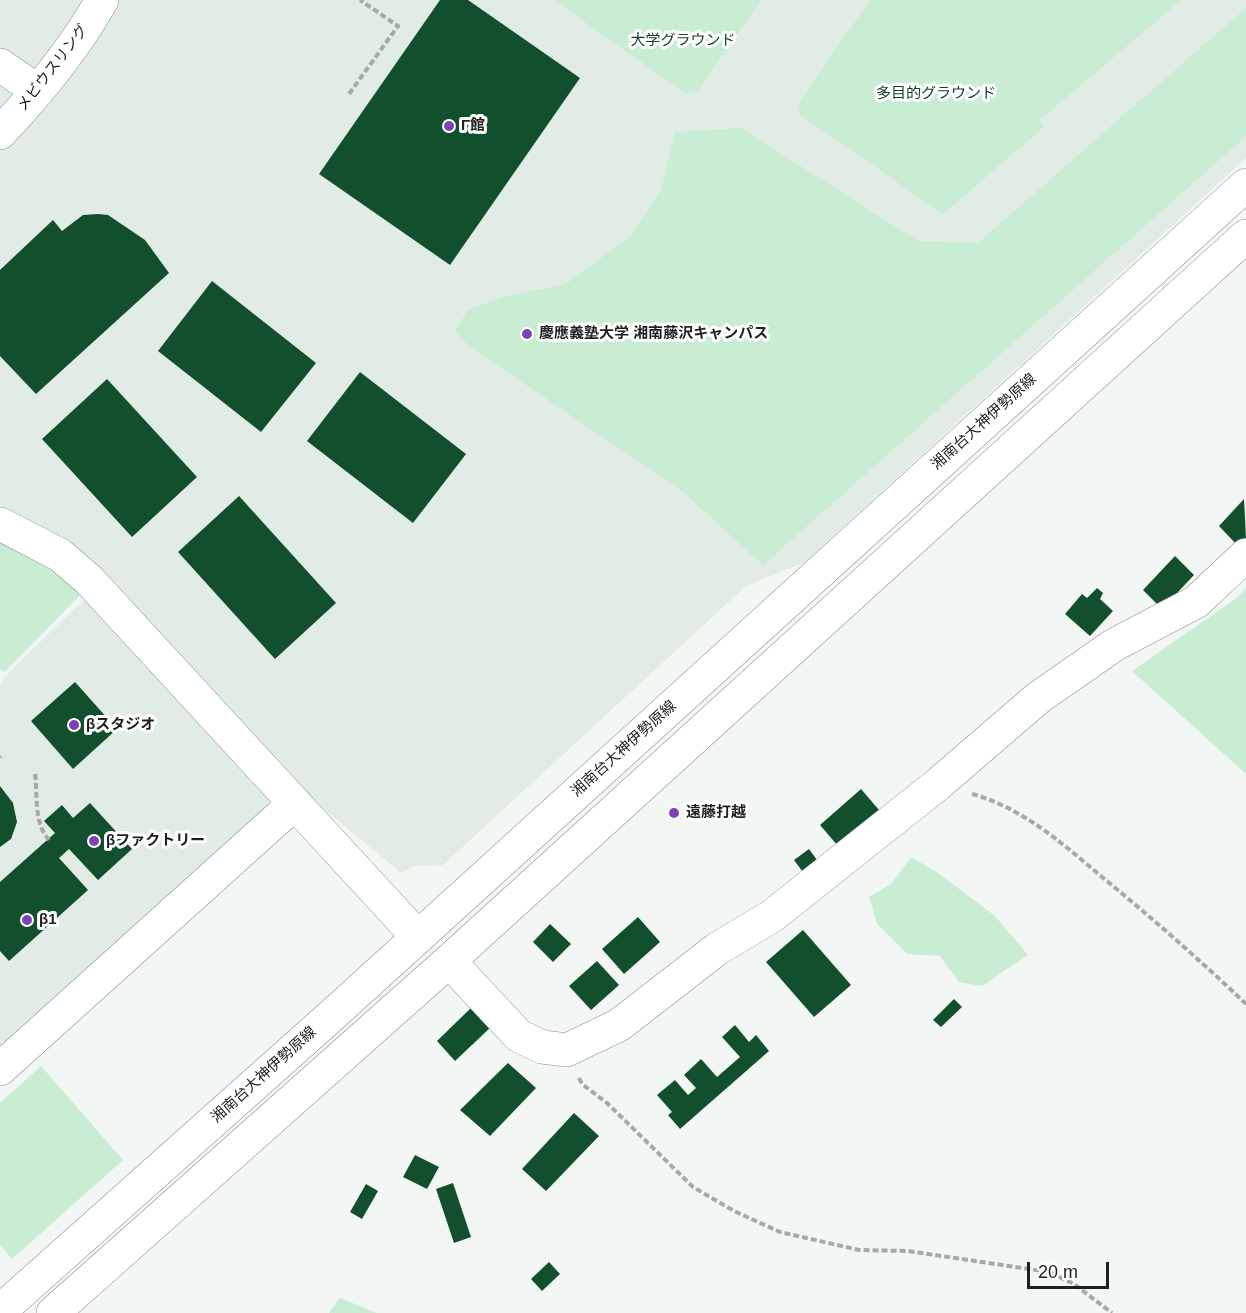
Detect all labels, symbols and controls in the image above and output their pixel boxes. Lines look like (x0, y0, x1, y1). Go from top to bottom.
street label: メビウスリング (14, 21, 92, 115)
park label: 大学グラウンド (631, 32, 735, 50)
park label: 多目的グラウンド (876, 85, 996, 103)
place label: Γ館 (461, 117, 485, 135)
marker: Γ館 (442, 119, 456, 133)
place label: 慶應義塾大学 湘南藤沢キャンパス (539, 325, 768, 343)
marker: 慶應義塾大学 湘南藤沢キャンパス (520, 327, 534, 341)
street label: 湘南台大神伊勢原線 (928, 370, 1040, 474)
street label: 湘南台大神伊勢原線 (568, 697, 680, 801)
place label: βスタジオ (86, 716, 155, 734)
marker: βスタジオ (67, 718, 81, 732)
place label: 遠藤打越 (686, 804, 746, 822)
marker: 遠藤打越 (667, 806, 681, 820)
place label: βファクトリー (106, 832, 205, 850)
marker: βファクトリー (87, 834, 101, 848)
place label: β1 (39, 911, 56, 929)
marker: β1 (20, 913, 34, 927)
street label: 湘南台大神伊勢原線 (208, 1023, 320, 1127)
scale bar (1030, 1250, 1112, 1288)
text: 20 m (1038, 1262, 1078, 1282)

